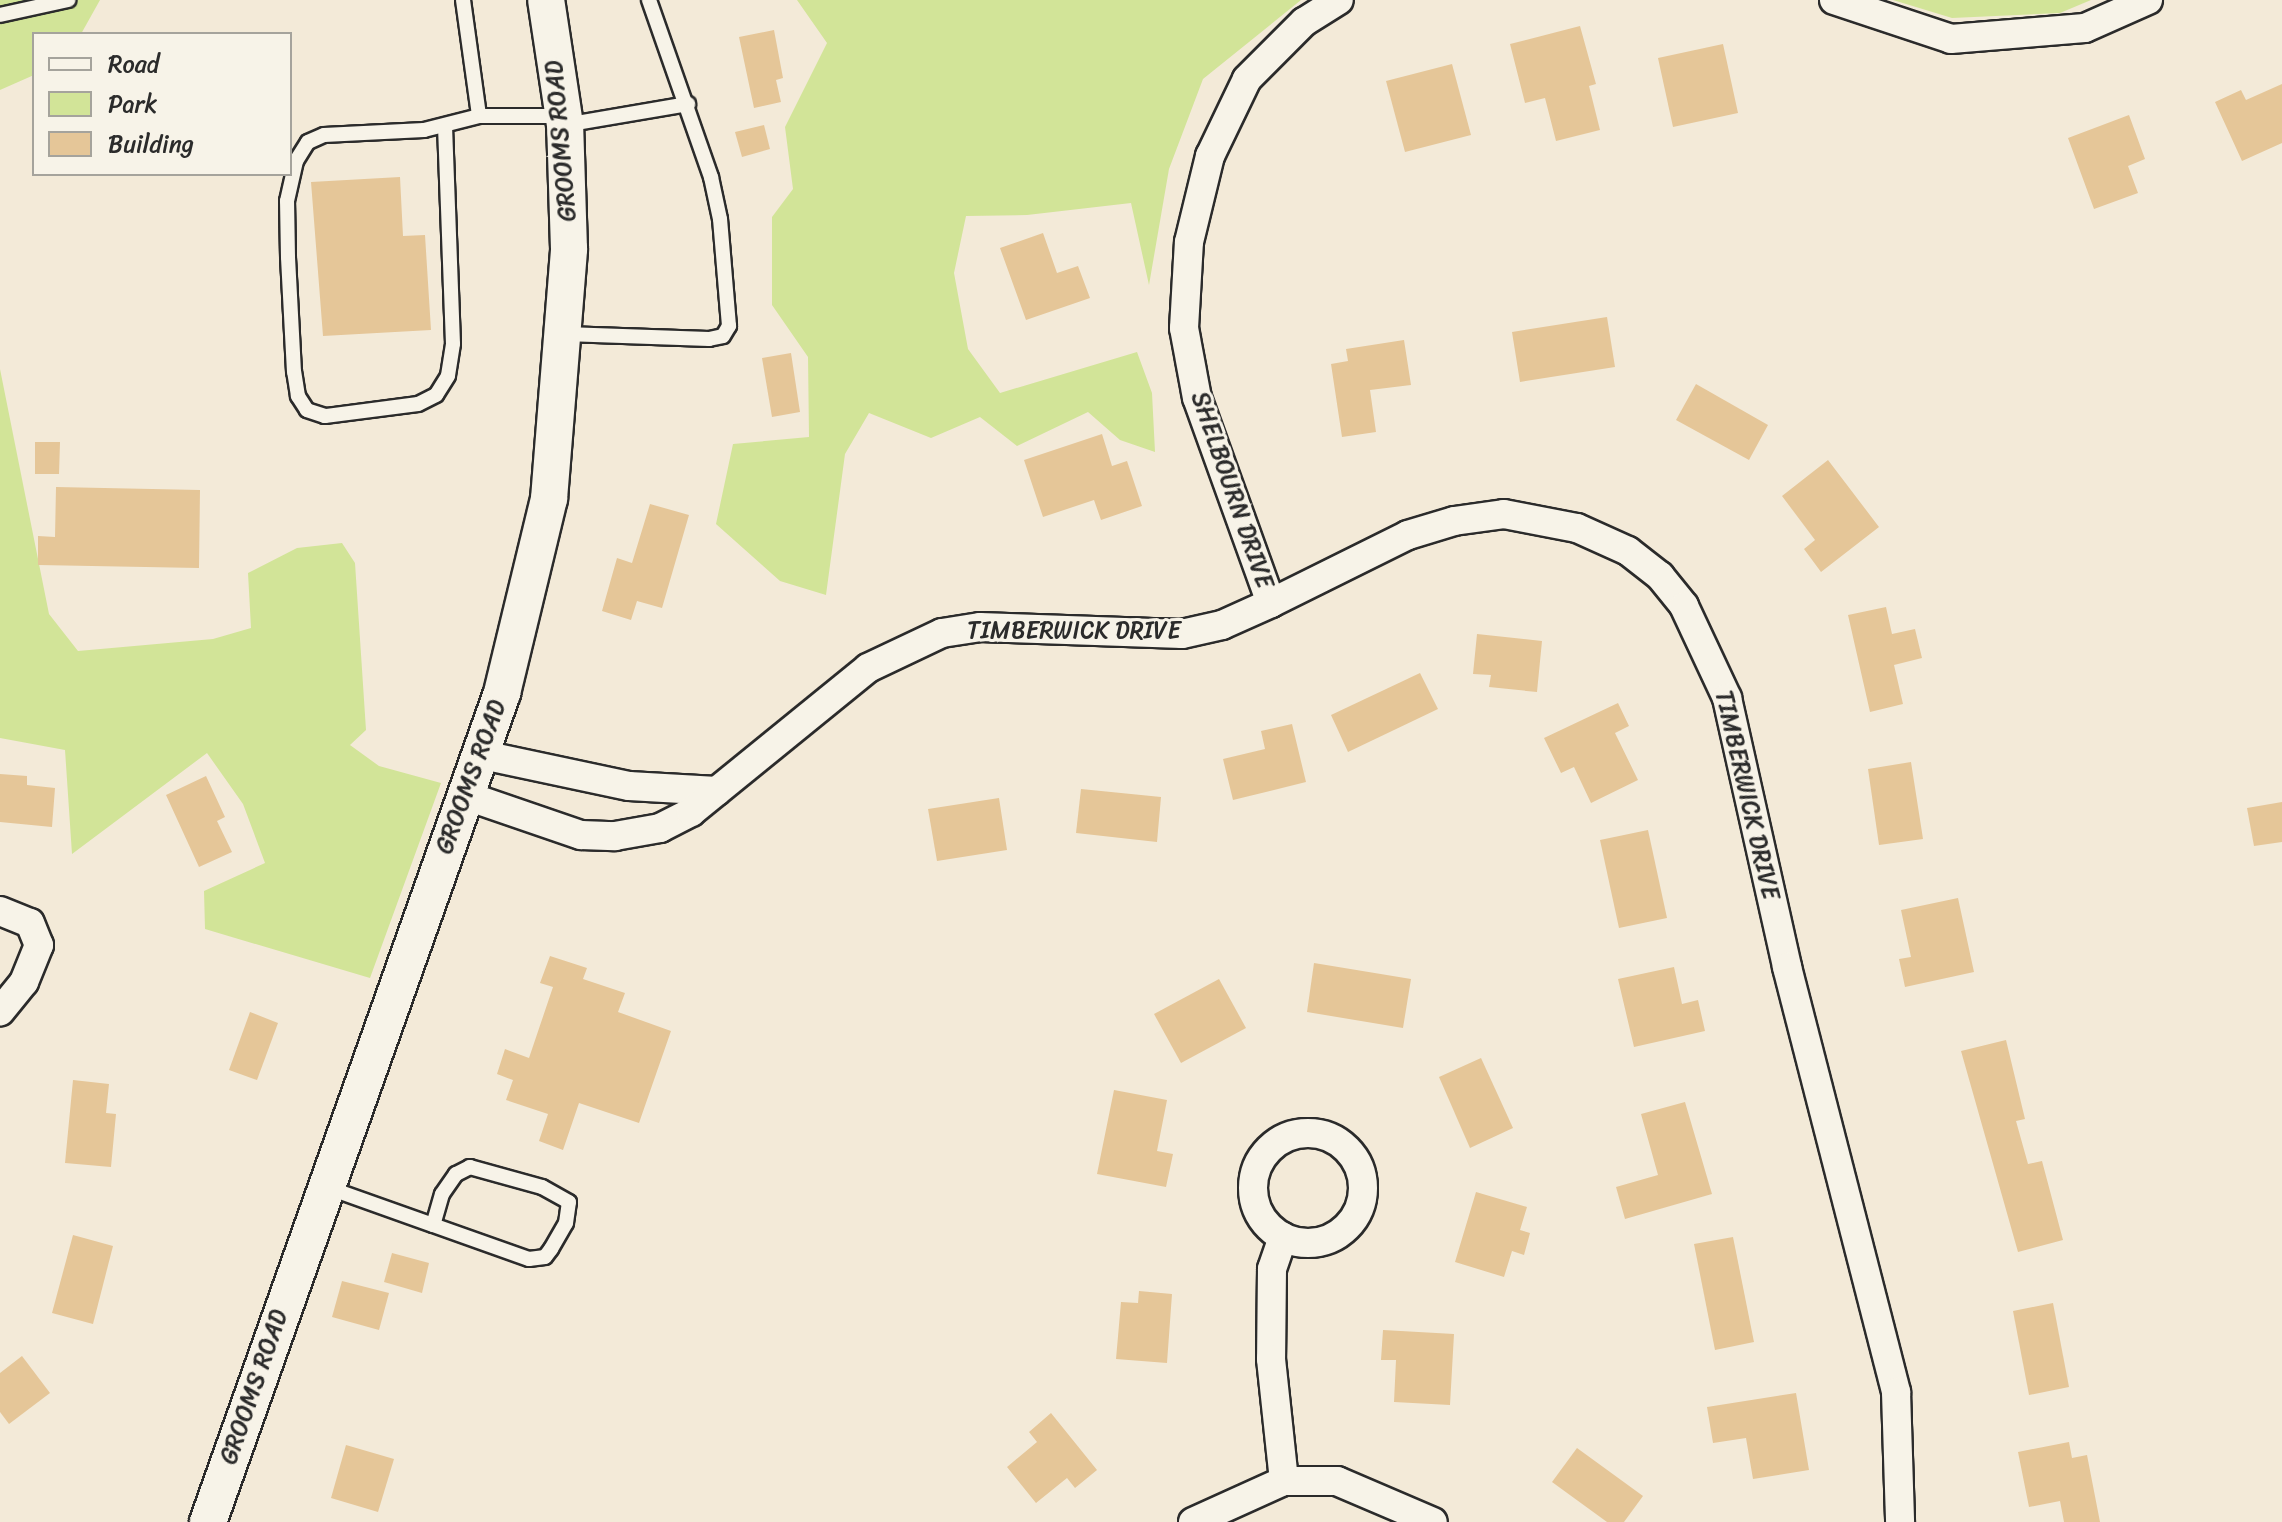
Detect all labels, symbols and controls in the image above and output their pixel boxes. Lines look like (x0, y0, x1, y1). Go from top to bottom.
legend (32, 32, 292, 176)
text: Road (108, 43, 159, 85)
street label: GROOMS ROAD (540, 59, 582, 223)
text: Park (108, 83, 157, 125)
text: Building (108, 123, 194, 165)
street label: SHELBOURN DRIVE (1185, 388, 1279, 592)
street label: TIMBERWICK DRIVE (967, 617, 1181, 645)
street label: TIMBERWICK DRIVE (1709, 687, 1785, 903)
street label: GROOMS ROAD (430, 696, 512, 858)
street label: GROOMS ROAD (214, 1306, 294, 1468)

